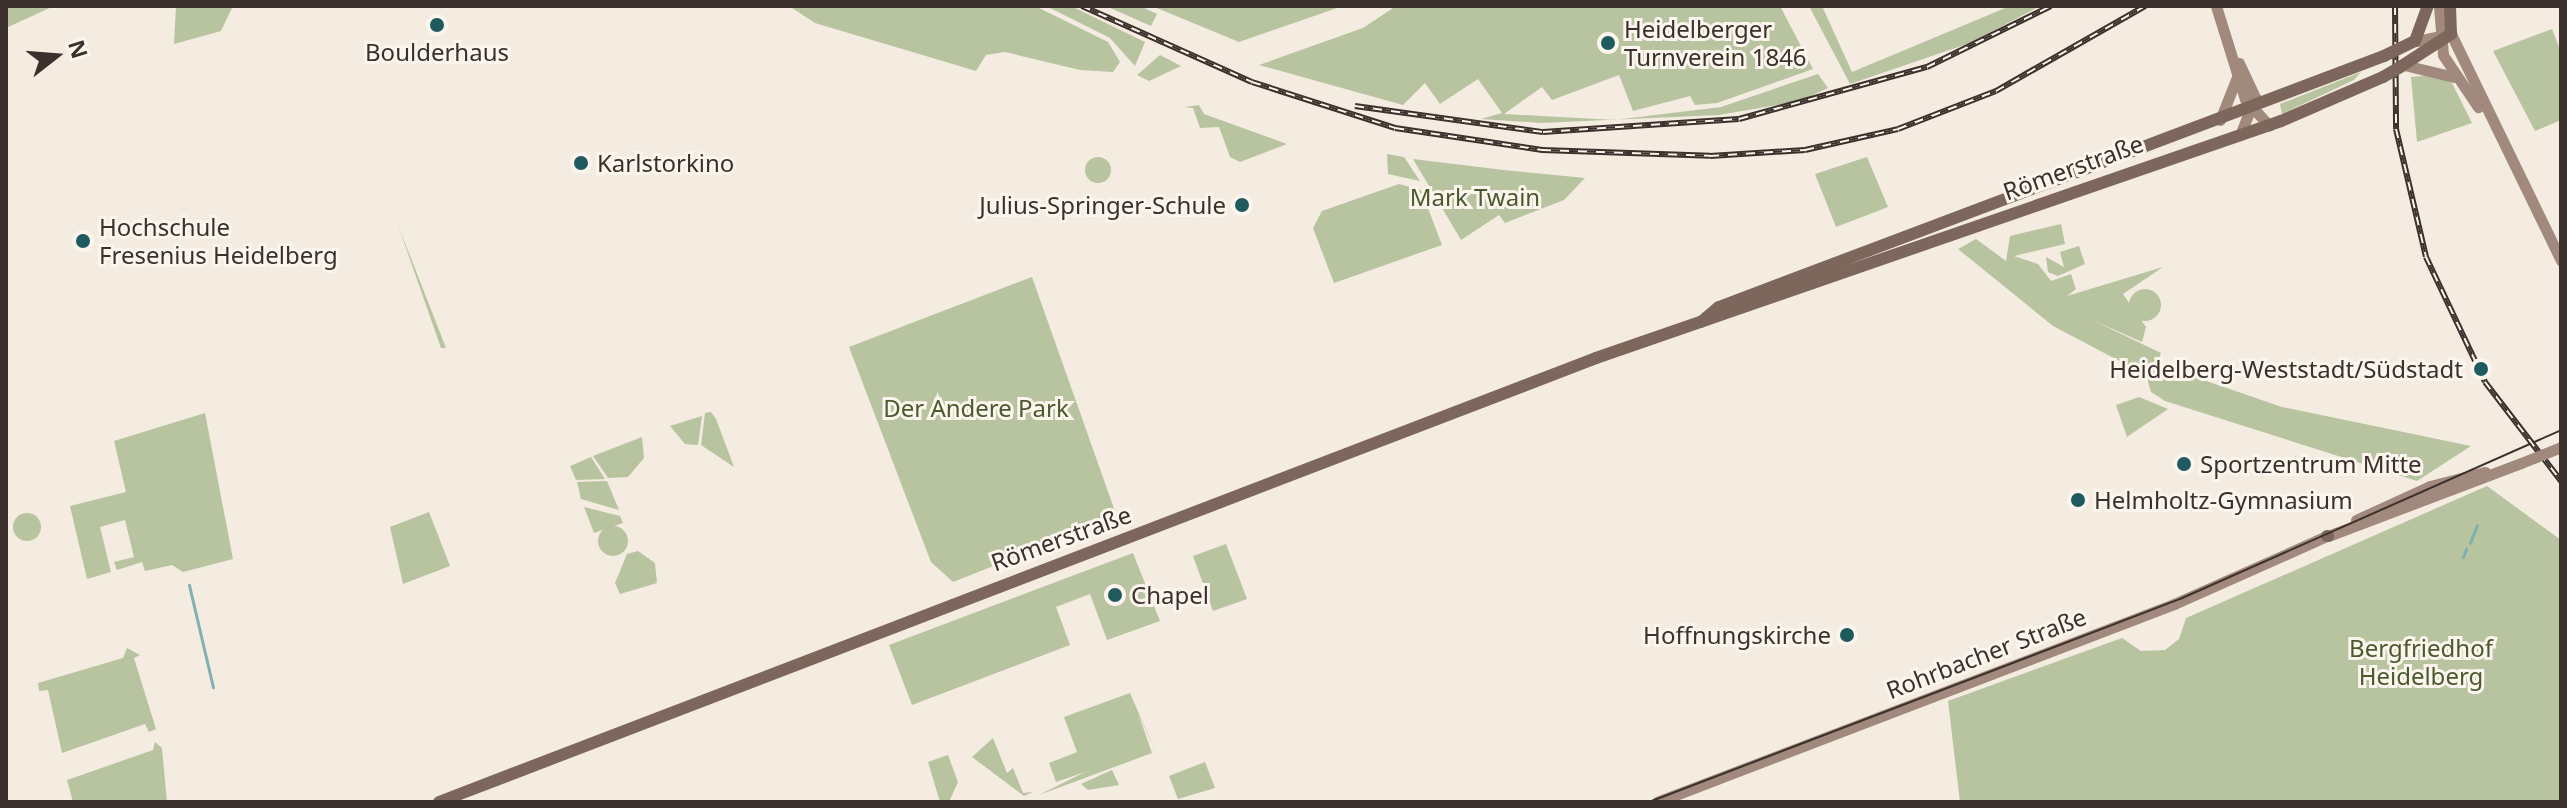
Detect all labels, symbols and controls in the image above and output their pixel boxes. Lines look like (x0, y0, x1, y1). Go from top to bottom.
place label: Heidelberger Turnverein 1846 (1624, 15, 1807, 71)
north arrow (16, 16, 96, 96)
marker: Boulderhaus (428, 16, 446, 34)
marker: Heidelberger Turnverein 1846 (1599, 34, 1617, 52)
text: N (62, 36, 96, 62)
place label: Boulderhaus (365, 38, 509, 66)
street label: Römerstraße (1999, 128, 2147, 206)
place label: Karlstorkino (597, 149, 734, 177)
marker: Karlstorkino (572, 154, 590, 172)
park label: Mark Twain (1410, 183, 1540, 211)
place label: Julius-Springer-Schule (979, 191, 1226, 219)
marker: Julius-Springer-Schule (1233, 196, 1251, 214)
place label: Hochschule Fresenius Heidelberg (99, 213, 338, 269)
marker: Hochschule Fresenius Heidelberg (74, 232, 92, 250)
place label: Heidelberg-Weststadt/Südstadt (2109, 355, 2463, 383)
marker: Heidelberg-Weststadt/Südstadt (2470, 358, 2492, 380)
park label: Der Andere Park (883, 394, 1069, 422)
place label: Sportzentrum Mitte (2200, 450, 2422, 478)
marker: Sportzentrum Mitte (2175, 455, 2193, 473)
place label: Helmholtz-Gymnasium (2094, 486, 2353, 514)
marker: Helmholtz-Gymnasium (2069, 491, 2087, 509)
street label: Römerstraße (987, 499, 1135, 577)
place label: Chapel (1131, 581, 1209, 609)
marker: Chapel (1106, 586, 1124, 604)
street label: Rohrbacher Straße (1882, 602, 2090, 704)
place label: Hoffnungskirche (1643, 621, 1831, 649)
marker: Hoffnungskirche (1838, 626, 1856, 644)
park label: Bergfriedhof Heidelberg (2349, 634, 2493, 690)

